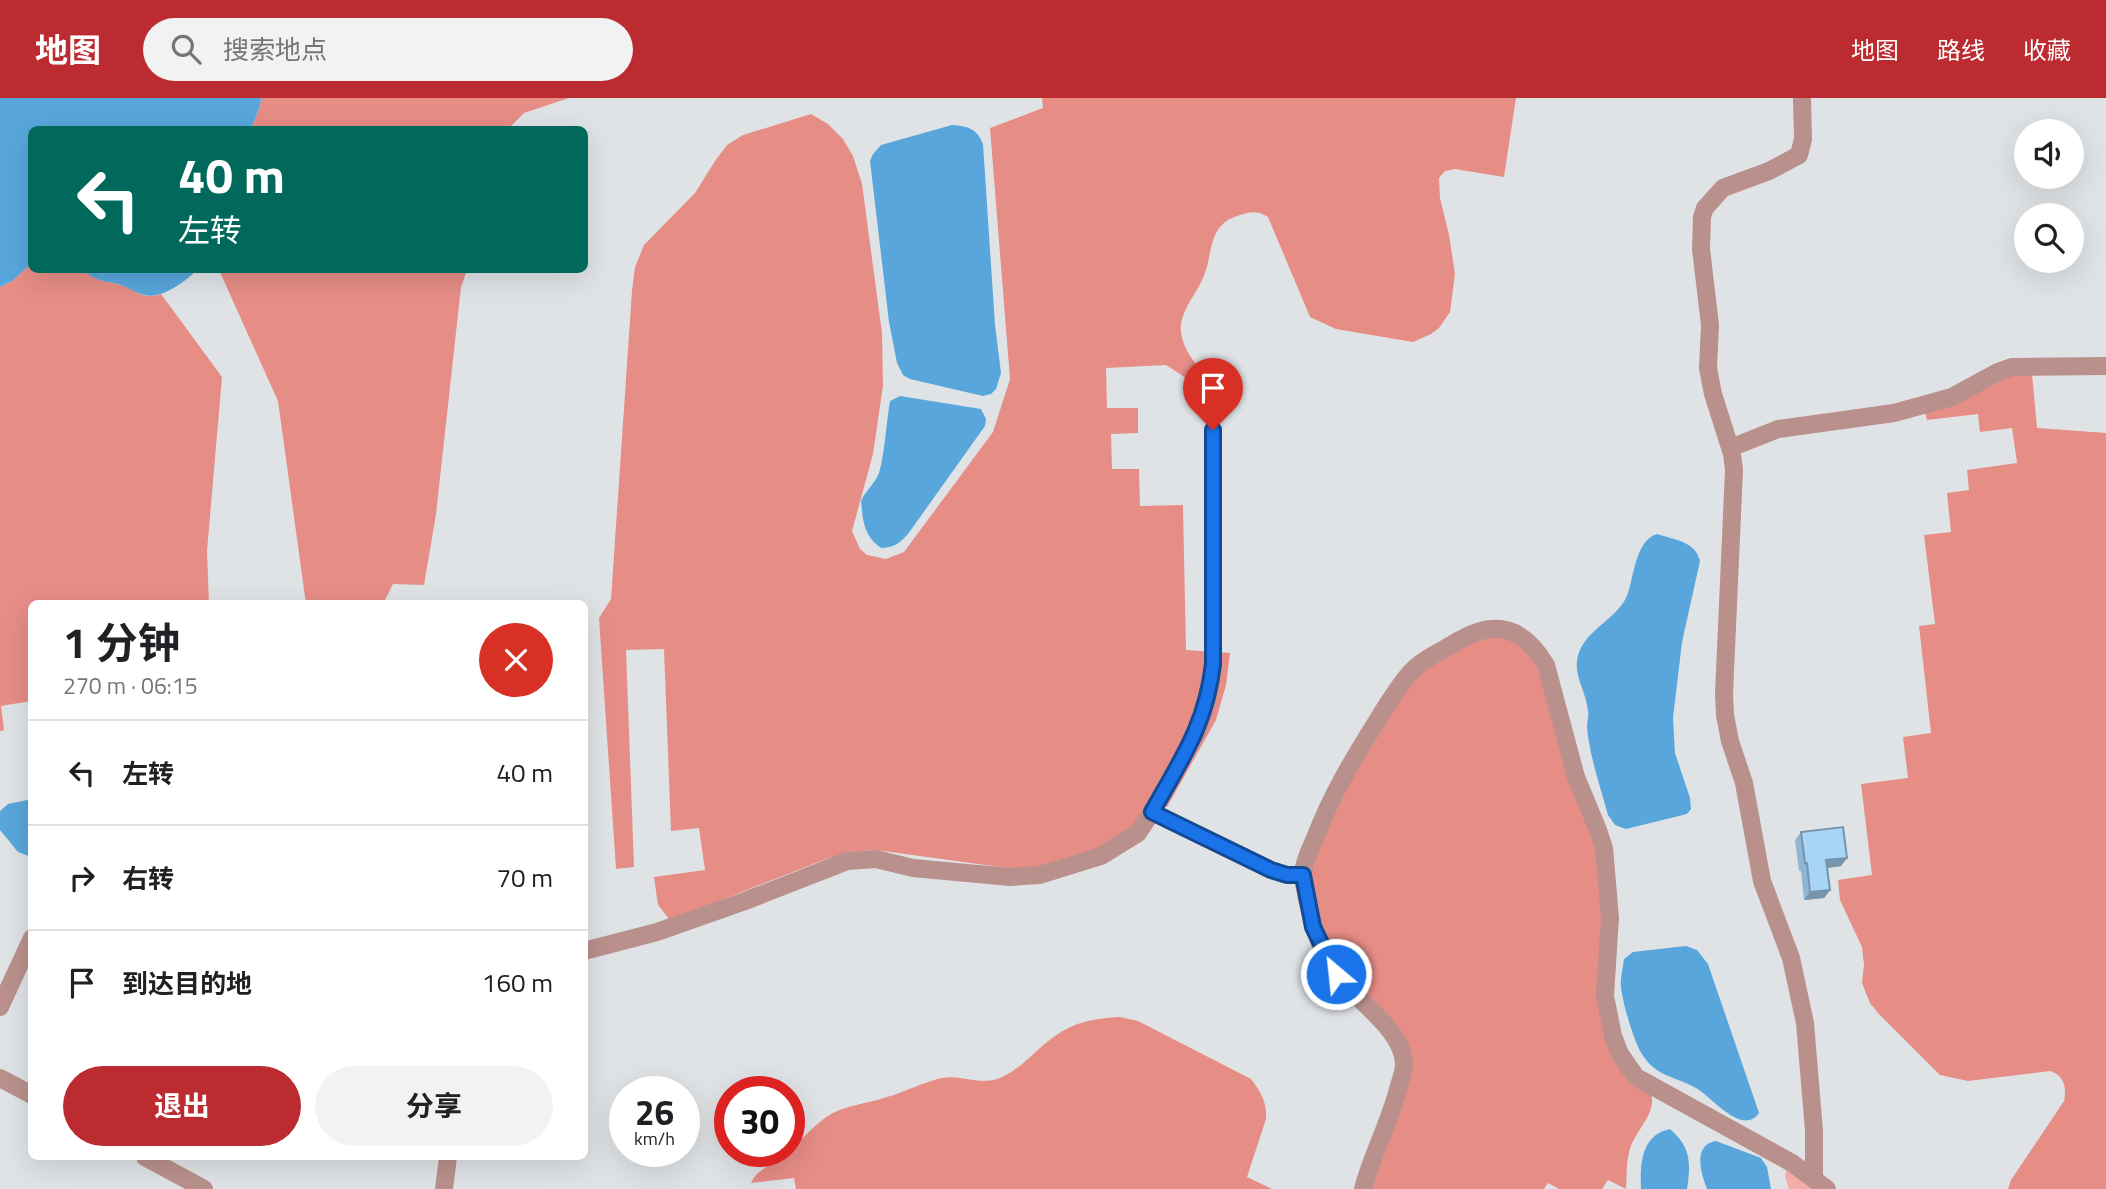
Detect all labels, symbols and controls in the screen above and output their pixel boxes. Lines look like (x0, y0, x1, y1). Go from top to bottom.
search box (143, 18, 633, 81)
text: 地图 (35, 25, 101, 75)
icon: search (167, 30, 205, 68)
text: 搜索地点 (223, 30, 327, 69)
text: 地图 (1851, 32, 1899, 68)
text: 路线 (1937, 32, 1985, 68)
text: 收藏 (2023, 32, 2071, 68)
map controls (2014, 119, 2084, 273)
button: sound (2014, 119, 2084, 189)
text: 40 m (178, 137, 285, 212)
icon: left (63, 154, 154, 245)
button: search (2014, 203, 2084, 273)
text: 左转 (178, 206, 242, 254)
pin (1183, 358, 1243, 430)
icon: arrive (1194, 369, 1232, 407)
text: 1 分钟 (63, 610, 180, 674)
button: close (479, 623, 553, 697)
text: 270 m · 06:15 (63, 668, 198, 703)
text: 40 m (496, 753, 553, 792)
icon: left (63, 754, 101, 792)
text: 左转 (122, 754, 174, 793)
text: 70 m (496, 858, 553, 897)
icon: right (63, 859, 101, 897)
text: 右转 (122, 859, 174, 898)
position arrow (1299, 937, 1373, 1011)
text: 160 m (482, 963, 553, 1002)
icon: arrive (63, 964, 101, 1002)
text: 到达目的地 (122, 964, 252, 1003)
button: 退出 (63, 1066, 301, 1146)
button: 分享 (315, 1066, 553, 1146)
speed limit sign: 30 (714, 1076, 805, 1167)
text: 26 (635, 1085, 674, 1139)
text: km/h (634, 1125, 675, 1152)

